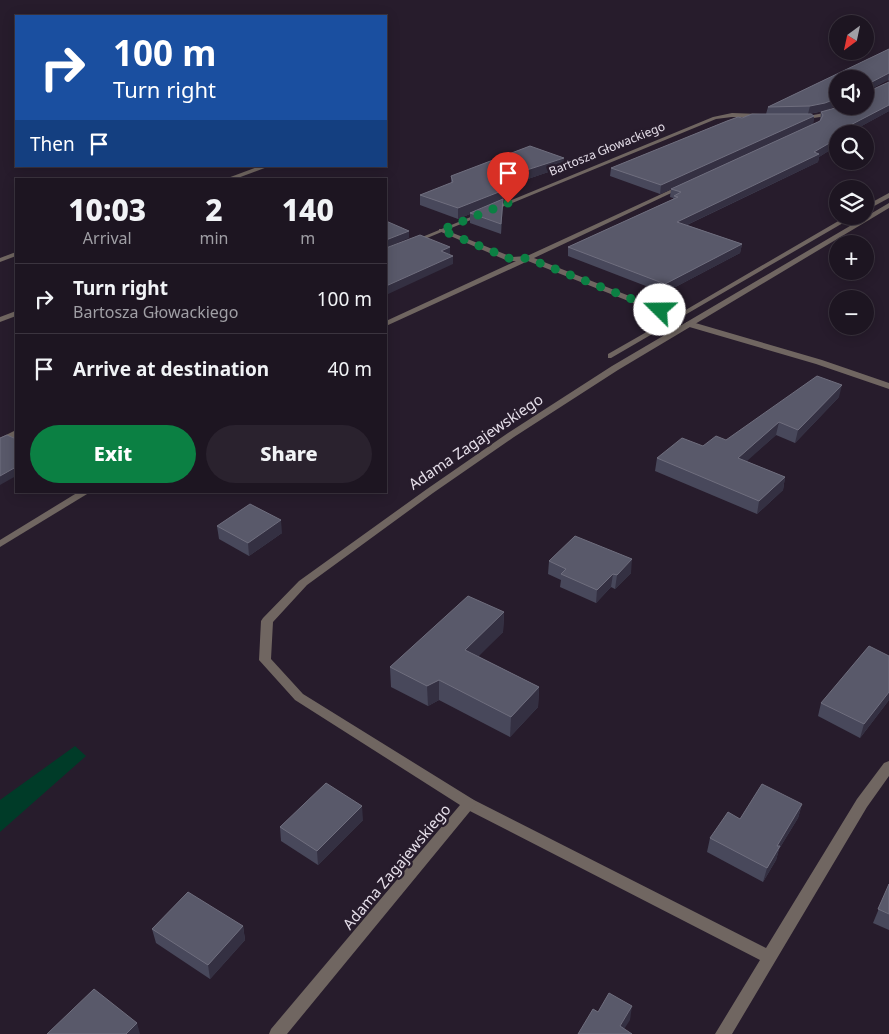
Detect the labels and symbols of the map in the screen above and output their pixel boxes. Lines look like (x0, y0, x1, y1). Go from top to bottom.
north arrow (829, 15, 874, 60)
street label: Bartosza Głowackiego (546, 117, 667, 180)
pin (487, 152, 529, 203)
position arrow (633, 283, 685, 335)
street label: Adama Zagajewskiego (404, 389, 546, 494)
street label: Adama Zagajewskiego (338, 799, 455, 933)

